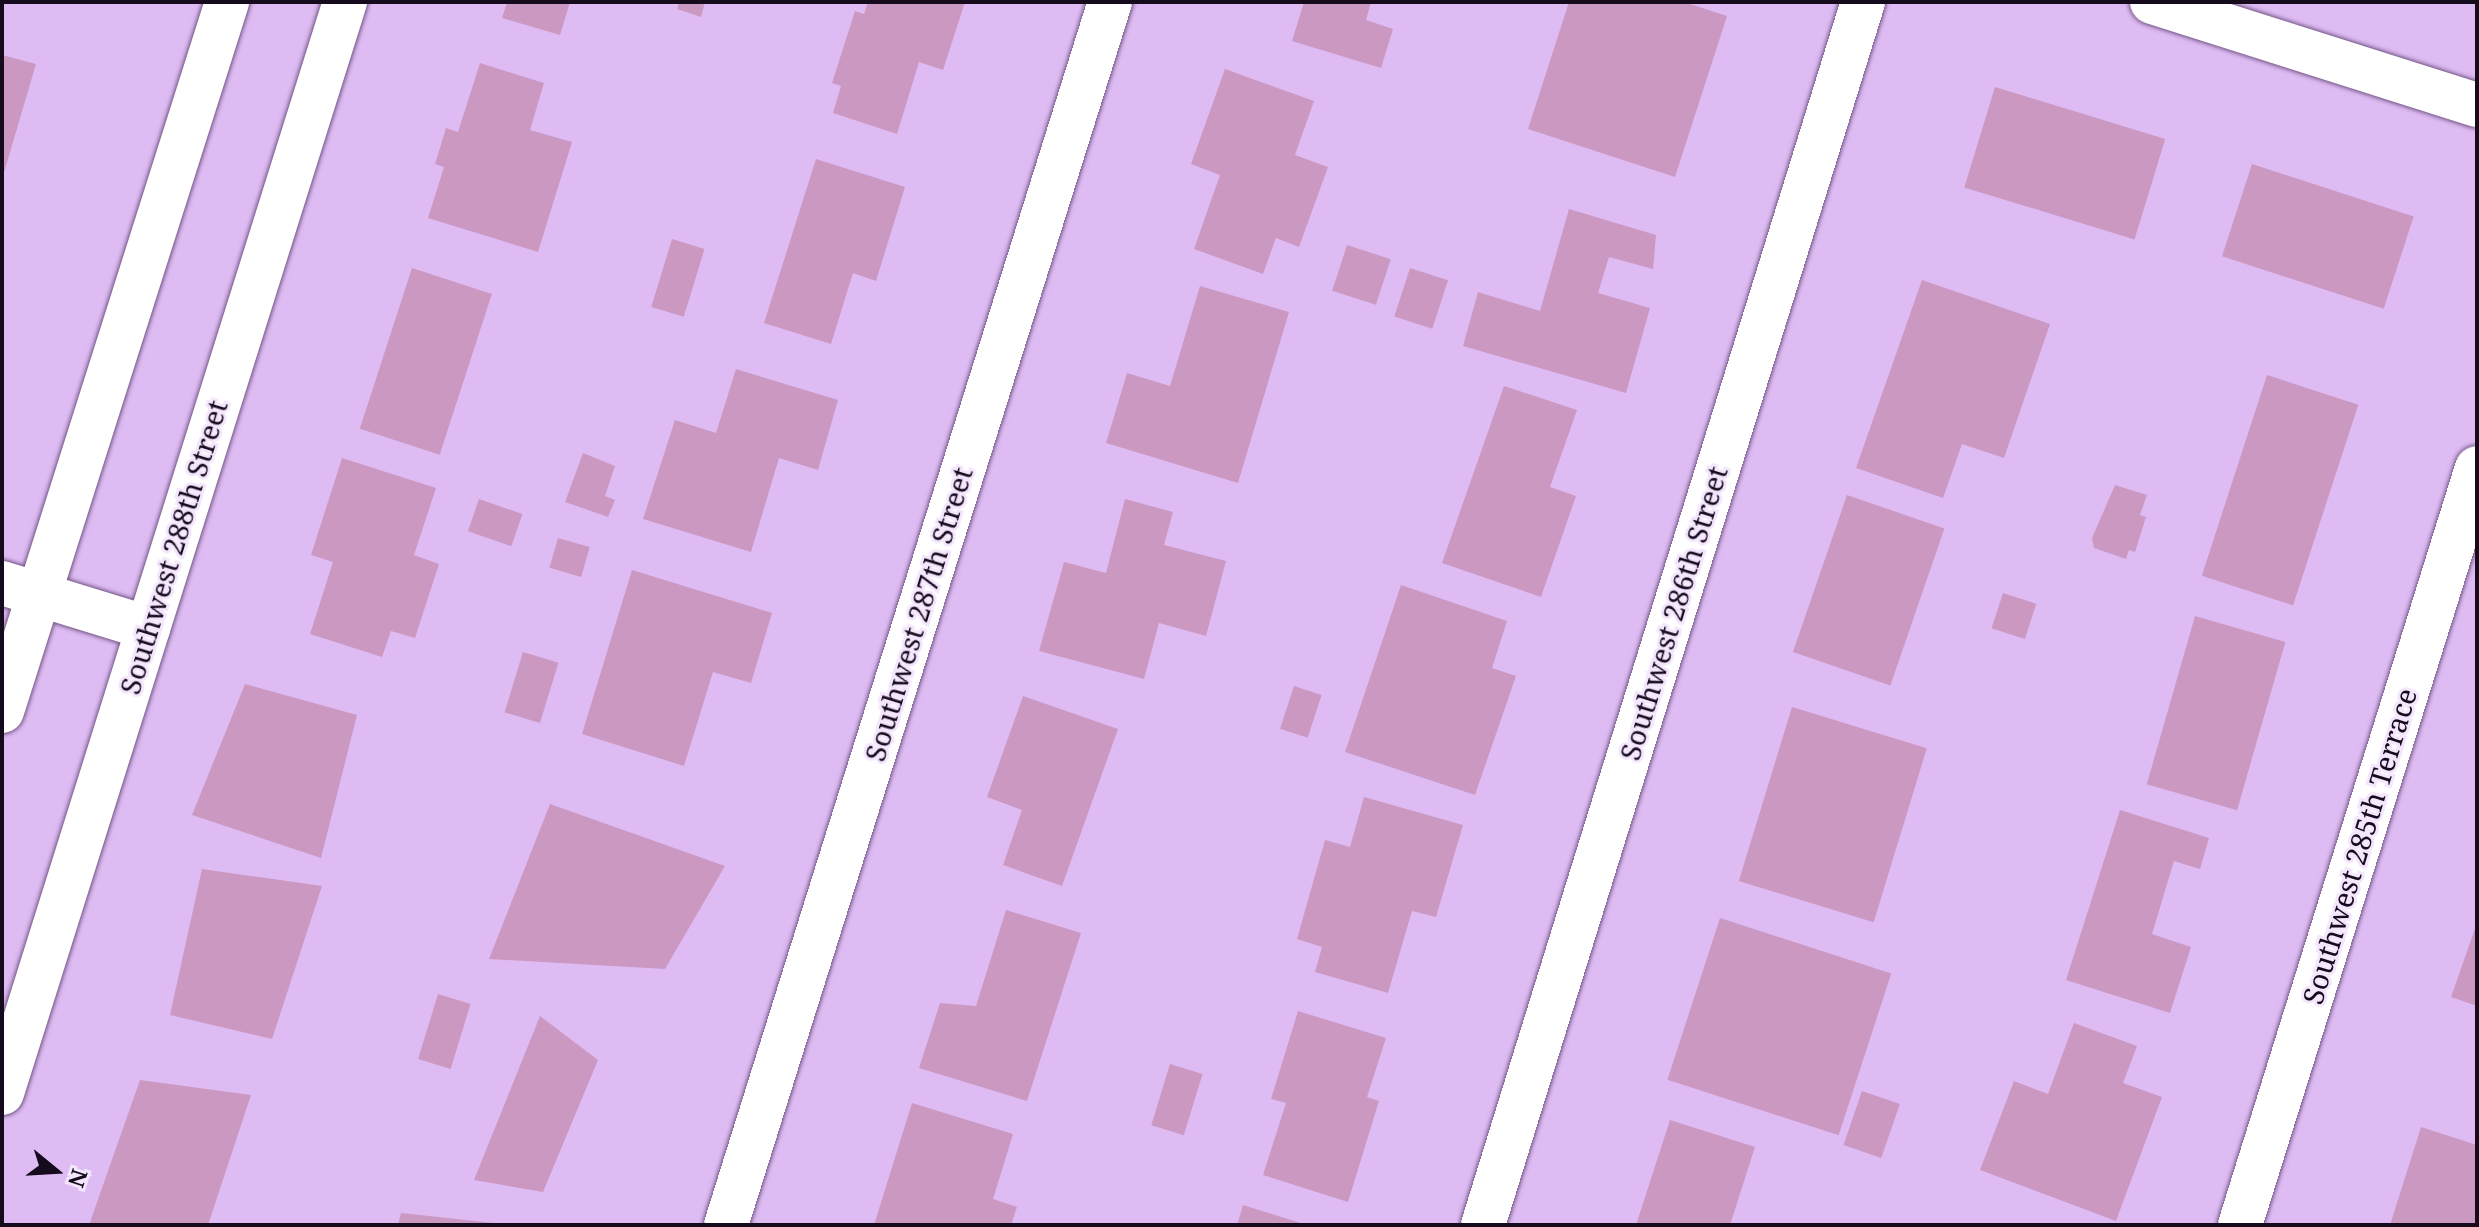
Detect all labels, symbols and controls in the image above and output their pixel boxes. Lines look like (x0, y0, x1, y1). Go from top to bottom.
street label: Southwest 288th Street (112, 396, 234, 698)
street label: Southwest 286th Street (1612, 462, 1734, 764)
street label: Southwest 287th Street (857, 463, 979, 765)
street label: Southwest 285th Terrace (2295, 684, 2423, 1008)
north arrow (16, 1131, 96, 1211)
text: N (62, 1166, 96, 1191)

